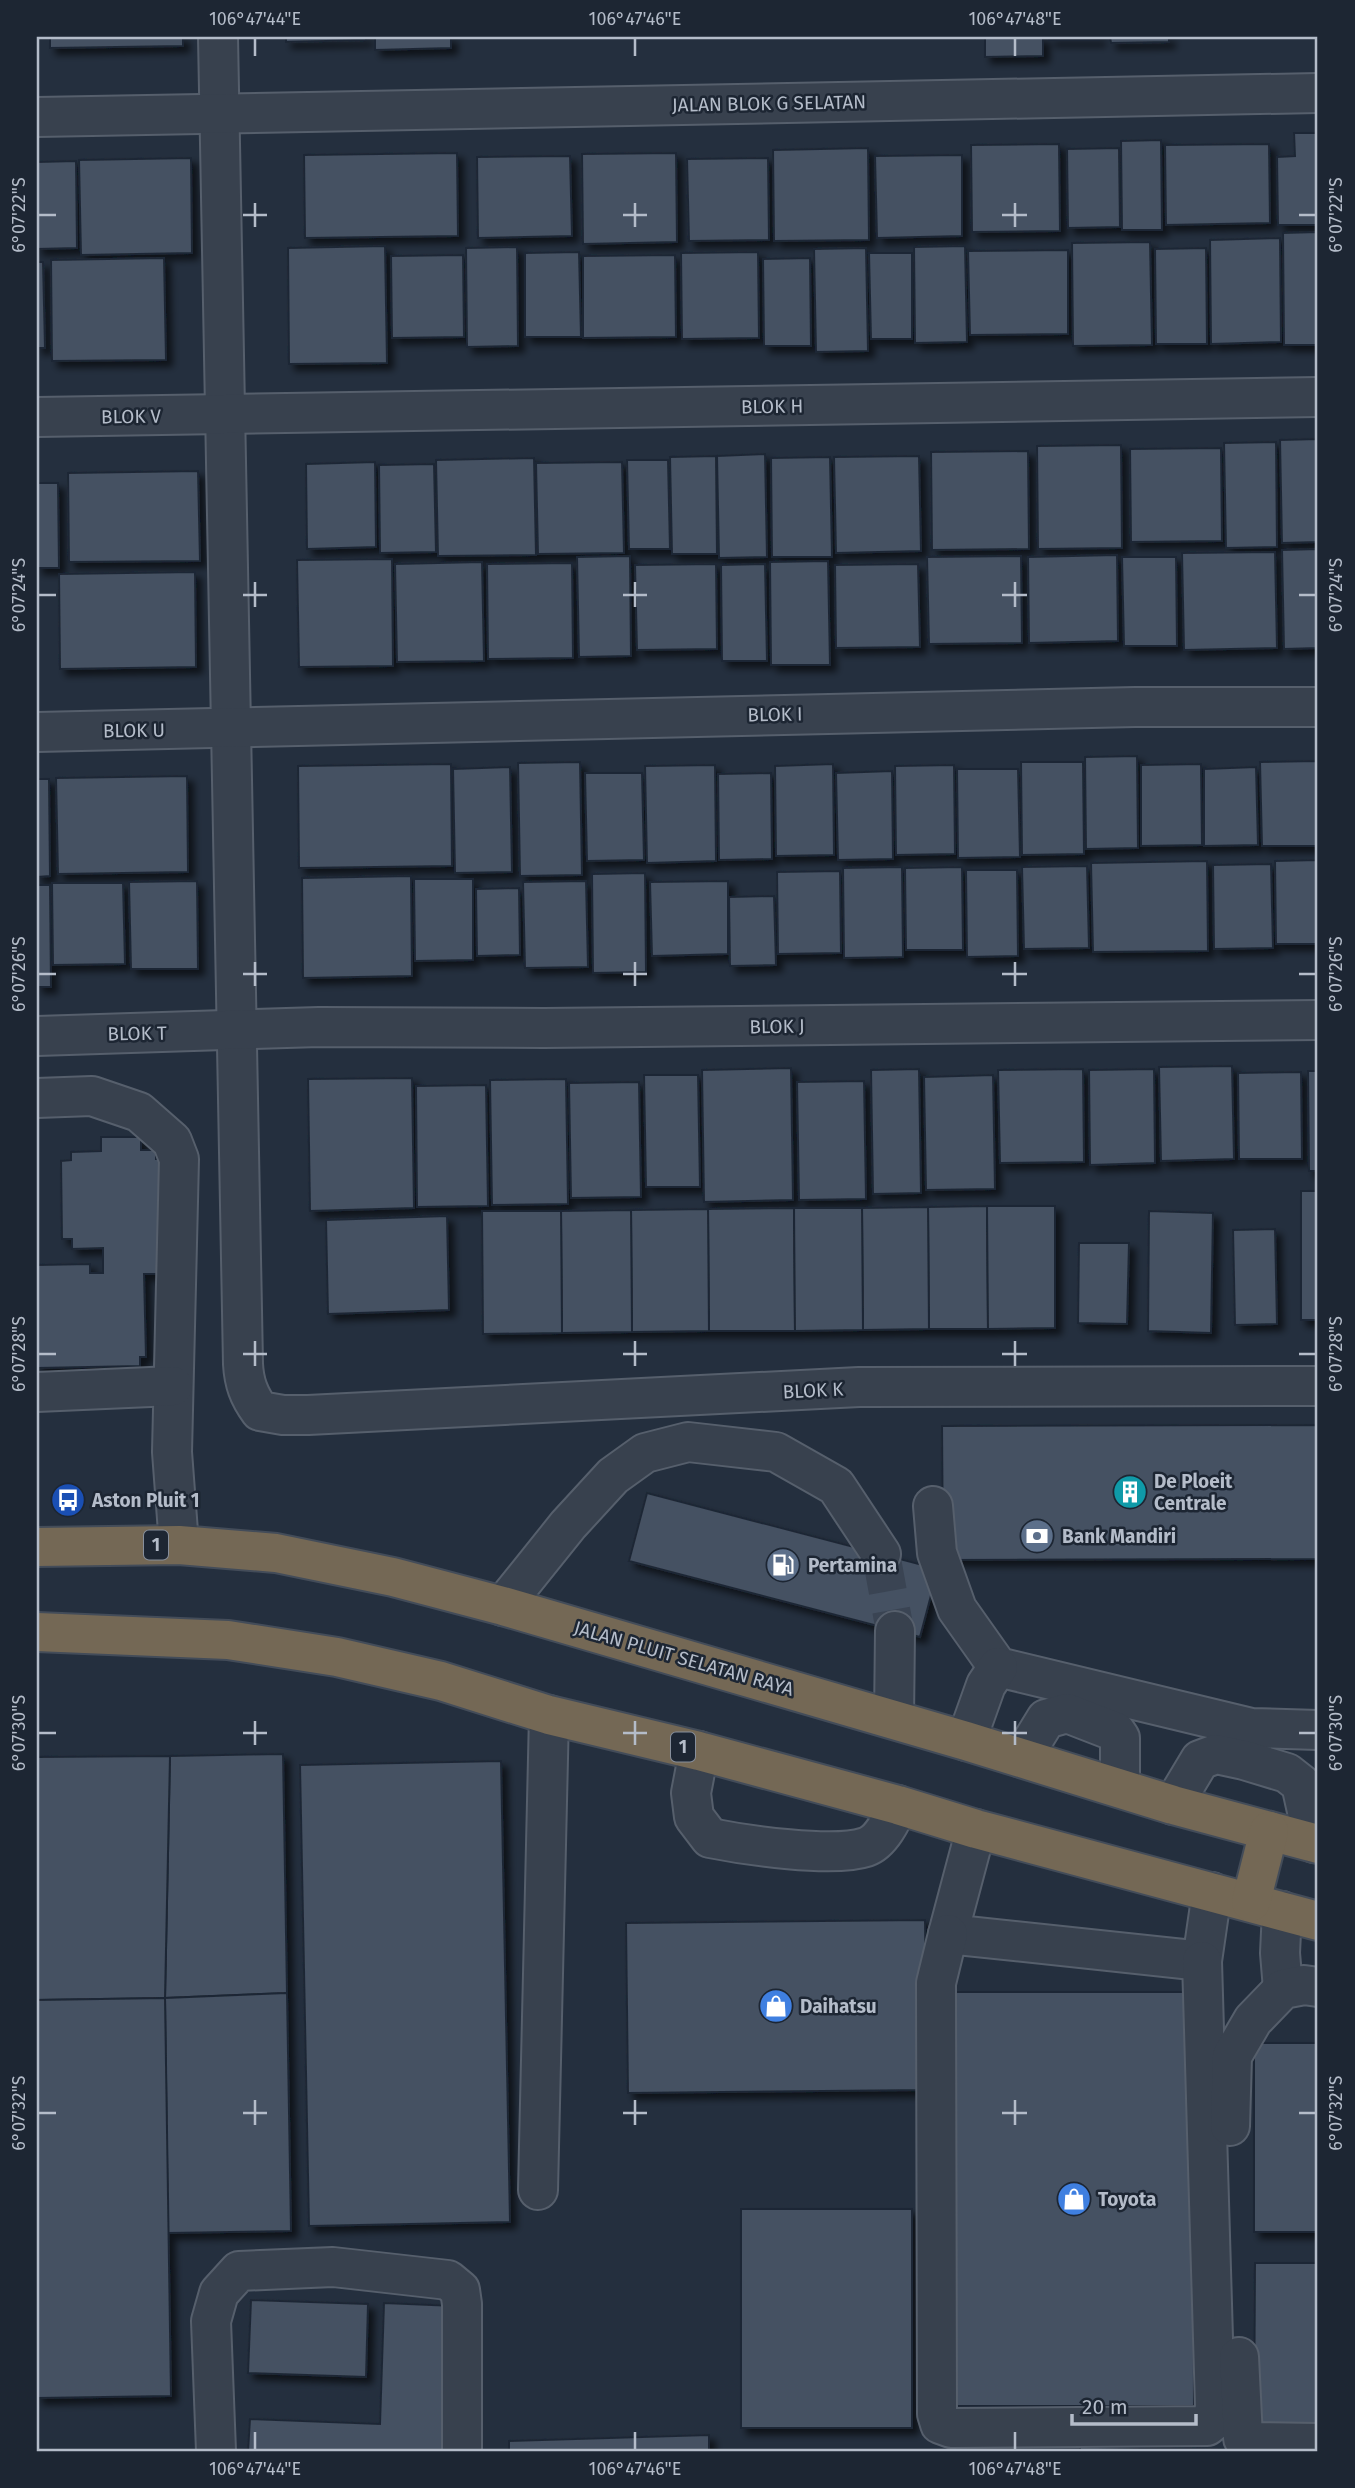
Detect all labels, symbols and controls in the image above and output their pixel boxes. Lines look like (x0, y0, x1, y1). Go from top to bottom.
text: 106°47'44"E (209, 8, 301, 30)
text: 106°47'46"E (589, 8, 681, 30)
text: 106°47'48"E (968, 8, 1062, 30)
street label: JALAN BLOK G SELATAN (672, 90, 866, 117)
text: 6°07'22"S (8, 177, 30, 253)
text: 6°07'22"S (1325, 177, 1347, 253)
street label: BLOK H (741, 394, 803, 419)
street label: BLOK V (101, 404, 162, 429)
text: 6°07'24"S (8, 557, 30, 632)
text: 6°07'24"S (1325, 557, 1347, 632)
street label: BLOK I (747, 703, 803, 726)
street label: BLOK U (103, 718, 165, 743)
text: 6°07'26"S (8, 936, 30, 1012)
text: 6°07'26"S (1325, 936, 1347, 1012)
street label: BLOK J (749, 1015, 805, 1038)
street label: BLOK T (107, 1021, 167, 1046)
text: 6°07'28"S (8, 1316, 30, 1392)
text: 6°07'28"S (1325, 1316, 1347, 1392)
street label: BLOK K (782, 1377, 845, 1404)
place label: De Ploeit Centrale (1154, 1470, 1233, 1515)
building icon: De Ploeit Centrale (1111, 1473, 1149, 1511)
bus stop icon: Aston Pluit 1 (49, 1481, 87, 1519)
place label: Aston Pluit 1 (91, 1489, 200, 1512)
bank icon: Bank Mandiri (1018, 1517, 1056, 1555)
place label: Bank Mandiri (1062, 1525, 1176, 1548)
road number: 1 (144, 1530, 168, 1560)
fuel station icon: Pertamina (764, 1546, 802, 1584)
place label: Pertamina (808, 1554, 897, 1577)
street label: JALAN PLUIT SELATAN RAYA (571, 1616, 797, 1701)
text: 6°07'30"S (8, 1695, 30, 1771)
text: 6°07'30"S (1325, 1695, 1347, 1771)
road number: 1 (671, 1732, 695, 1762)
shop icon: Daihatsu (757, 1987, 795, 2025)
place label: Daihatsu (800, 1995, 877, 2018)
text: 6°07'32"S (8, 2075, 30, 2151)
text: 6°07'32"S (1325, 2075, 1347, 2151)
shop icon: Toyota (1055, 2180, 1093, 2218)
place label: Toyota (1098, 2188, 1156, 2211)
scale bar (1072, 2383, 1196, 2427)
text: 20 m (1082, 2394, 1128, 2420)
text: 106°47'44"E (209, 2458, 301, 2480)
text: 106°47'46"E (589, 2458, 681, 2480)
text: 106°47'48"E (968, 2458, 1062, 2480)

